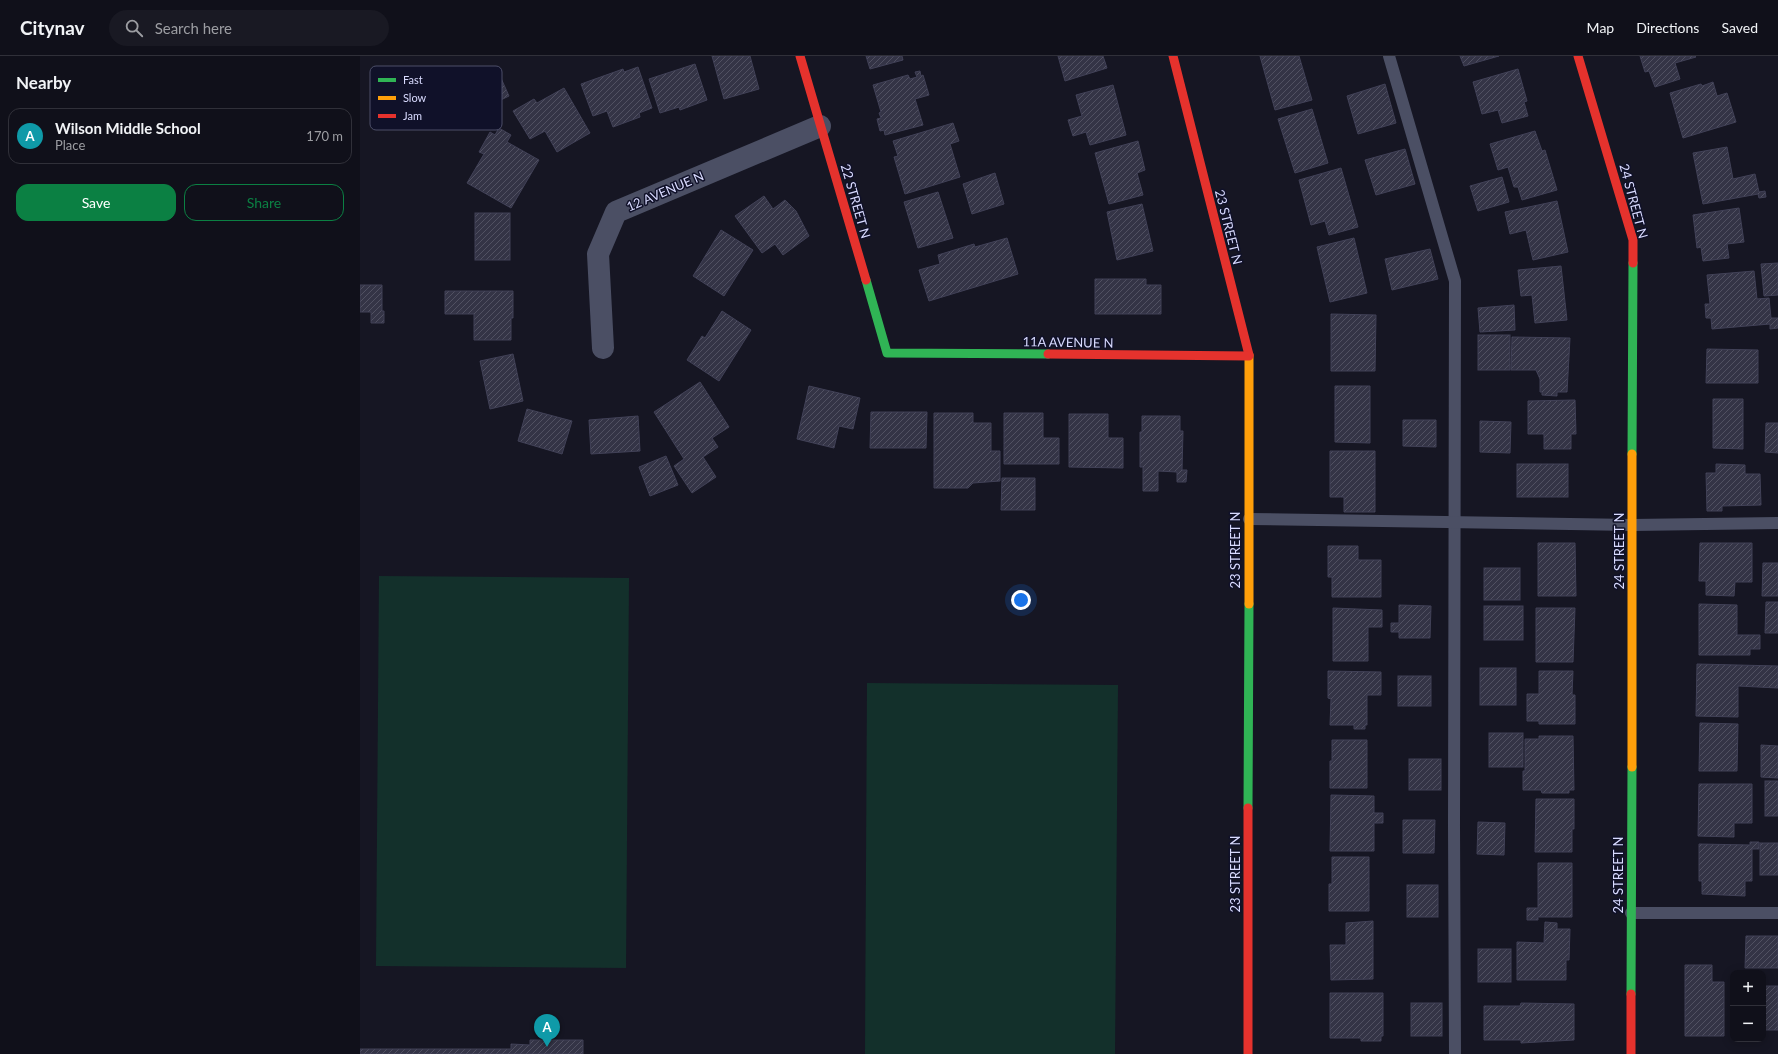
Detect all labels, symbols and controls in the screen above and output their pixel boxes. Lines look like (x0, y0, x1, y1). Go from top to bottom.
search box (109, 10, 389, 46)
text: Citynav (20, 16, 85, 39)
icon: search (123, 17, 145, 39)
text: Search here (155, 19, 232, 37)
text: Map (1587, 19, 1614, 36)
text: Directions (1636, 19, 1699, 36)
text: Saved (1721, 19, 1758, 36)
legend (370, 66, 502, 130)
text: Nearby (16, 72, 71, 93)
text: Fast (403, 73, 423, 86)
text: Slow (403, 91, 427, 104)
text: Jam (403, 109, 422, 122)
text: Wilson Middle School (55, 119, 201, 137)
text: A (25, 128, 35, 144)
text: 170 m (306, 128, 343, 144)
text: Place (55, 137, 85, 153)
street label: 22 STREET N (838, 162, 874, 240)
street label: 24 STREET N (1616, 162, 1652, 240)
street label: 12 AVENUE N (624, 167, 706, 215)
button: Save (16, 184, 176, 221)
button: Share (184, 184, 344, 221)
street label: 23 STREET N (1212, 188, 1246, 266)
street label: 11A AVENUE N (1022, 333, 1114, 351)
street label: 23 STREET N (1227, 512, 1243, 588)
street label: 24 STREET N (1611, 513, 1627, 589)
your location (1011, 590, 1031, 610)
street label: 23 STREET N (1227, 836, 1243, 912)
street label: 24 STREET N (1610, 837, 1626, 913)
map controls (1730, 970, 1766, 1042)
button: + (1730, 970, 1766, 1006)
button: − (1730, 1006, 1766, 1042)
pin: A (534, 1014, 560, 1047)

